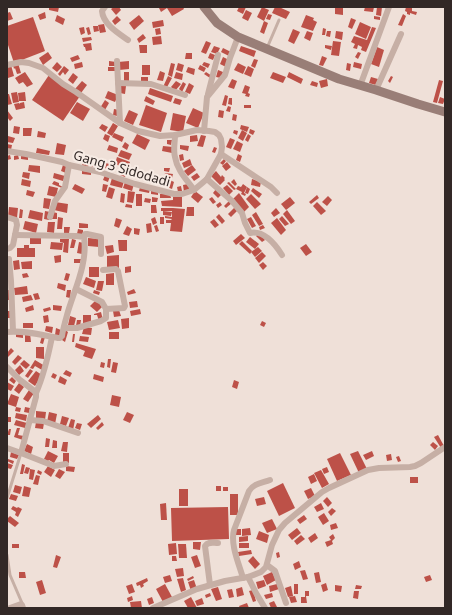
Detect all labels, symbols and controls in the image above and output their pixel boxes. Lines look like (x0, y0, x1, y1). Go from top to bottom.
street label: Gang 3 Sidodadi (71, 146, 173, 190)

